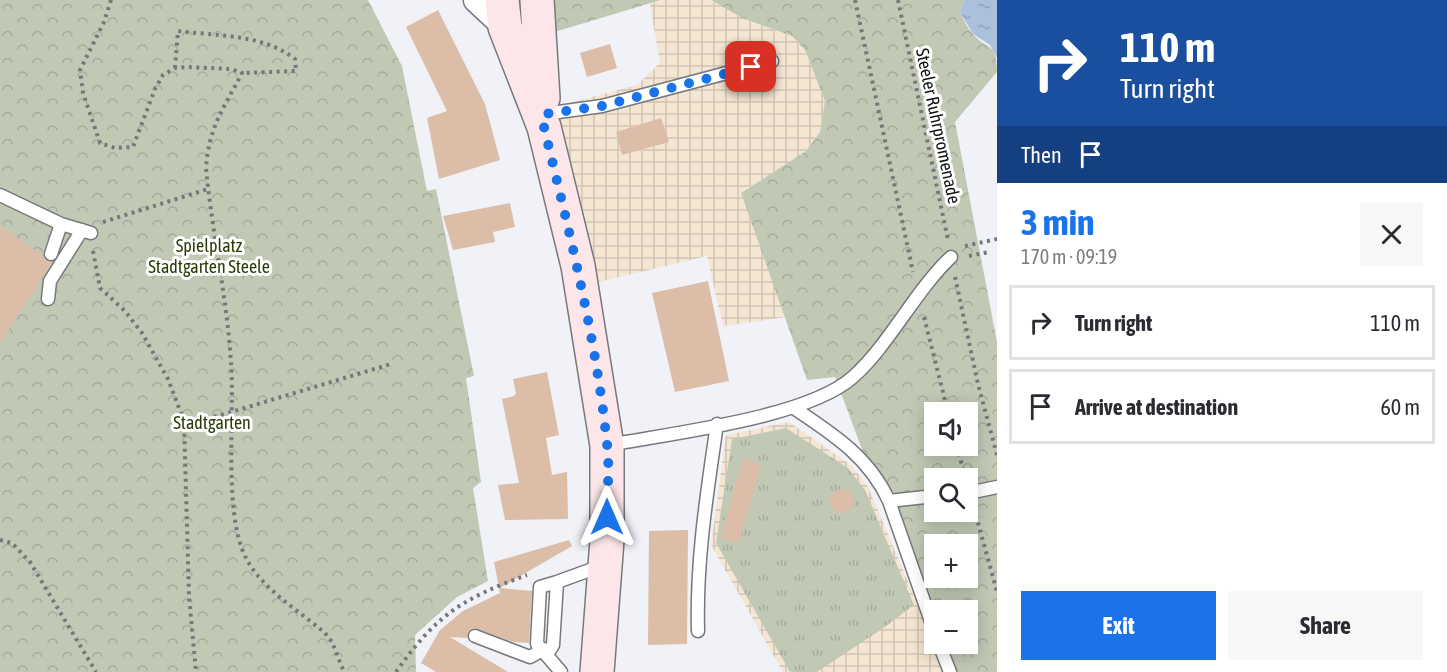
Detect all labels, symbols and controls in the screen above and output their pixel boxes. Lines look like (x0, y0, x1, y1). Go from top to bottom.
text: 110 m (1120, 23, 1215, 71)
icon: right (1021, 24, 1099, 102)
pin (725, 41, 776, 92)
street label: Steeler Ruhrpromenade (912, 46, 965, 206)
icon: arrive (734, 50, 767, 83)
text: Turn right (1120, 73, 1215, 104)
icon: arrive (1074, 138, 1107, 171)
text: Then (1021, 142, 1062, 168)
text: 3 min (1021, 201, 1095, 243)
button: close (1360, 203, 1423, 266)
park label: Spielplatz Stadtgarten Steele (148, 235, 270, 277)
text: 170 m · 09:19 (1021, 245, 1117, 268)
icon: right (1024, 306, 1057, 339)
text: Turn right (1075, 310, 1152, 336)
text: 110 m (1370, 310, 1420, 336)
icon: arrive (1024, 390, 1057, 423)
text: Arrive at destination (1075, 394, 1238, 420)
text: 60 m (1380, 394, 1420, 420)
map controls (924, 402, 978, 654)
button: sound (924, 402, 978, 456)
park label: Stadtgarten (173, 412, 251, 433)
button: search (924, 468, 978, 522)
position arrow (575, 485, 639, 549)
button: + (924, 534, 978, 588)
button: Exit (1021, 591, 1216, 660)
button: Share (1228, 591, 1423, 660)
button: − (924, 600, 978, 654)

